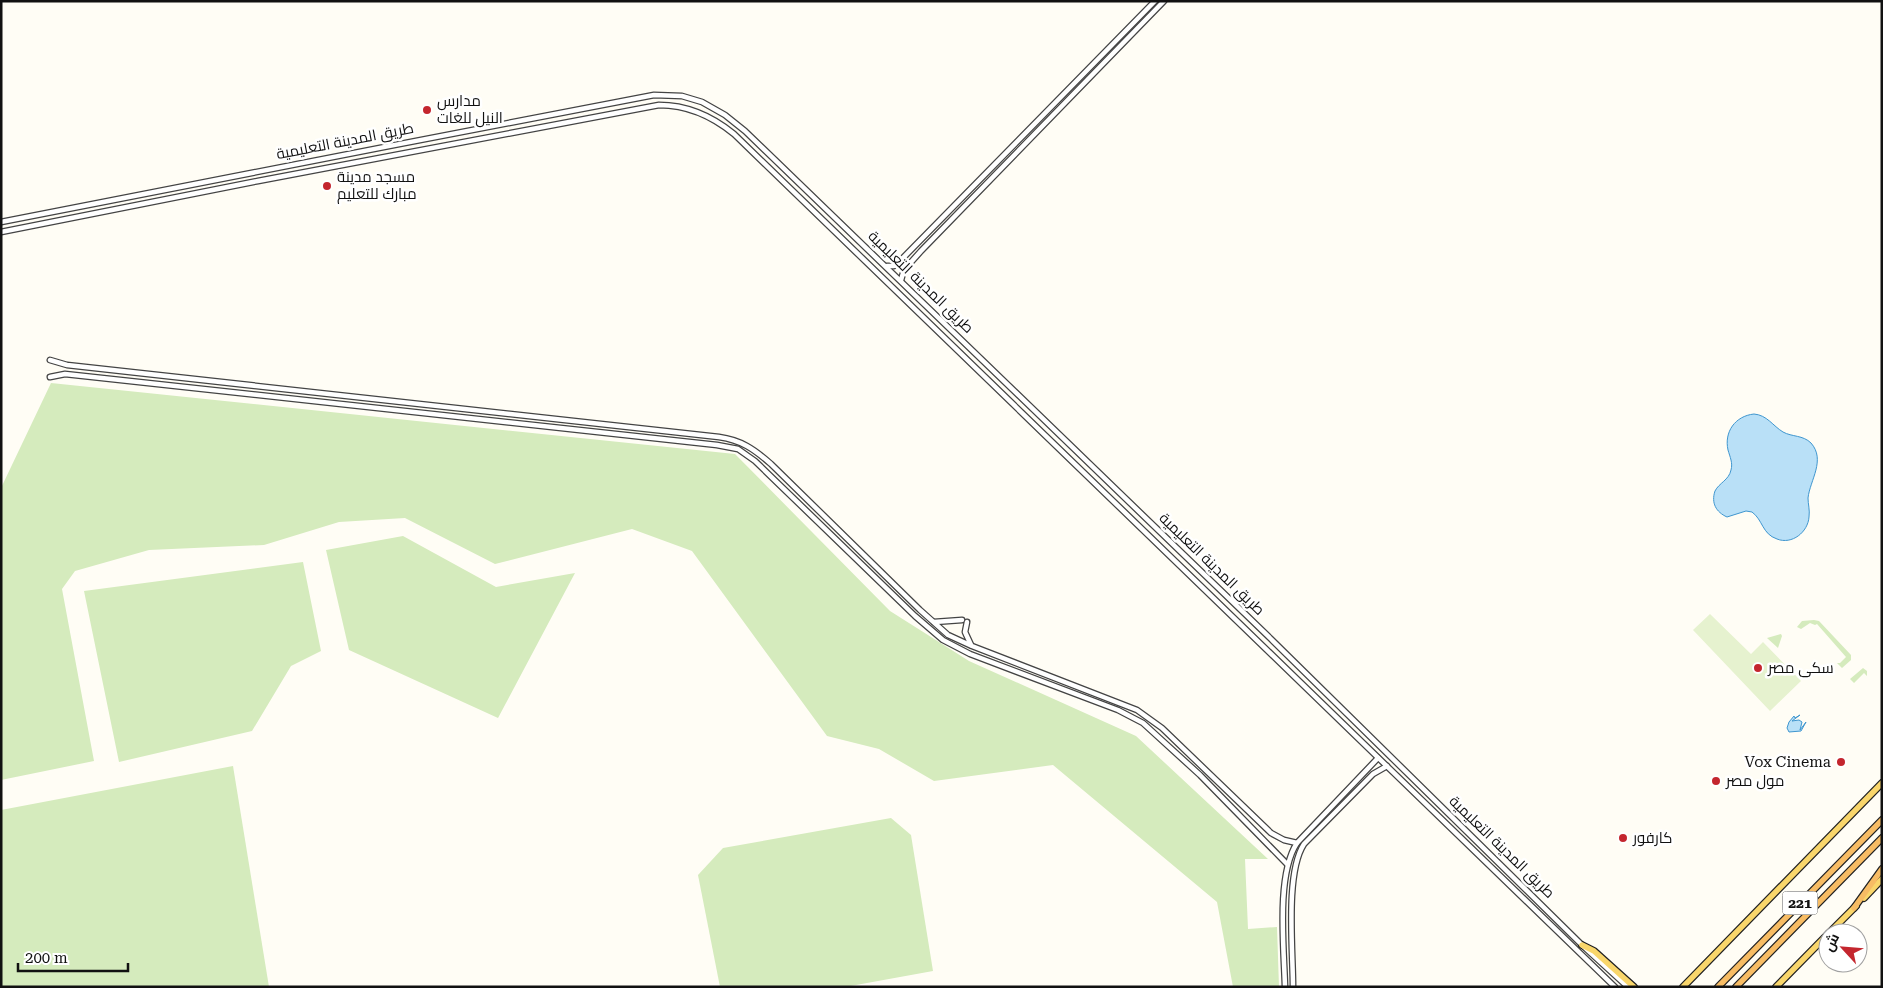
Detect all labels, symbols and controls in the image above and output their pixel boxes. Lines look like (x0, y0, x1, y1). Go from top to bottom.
place label: مدارس النيل للغات (437, 92, 503, 128)
marker: مدارس النيل للغات (421, 104, 433, 116)
street label: طريق المدينة التعليمية (275, 119, 415, 164)
place label: مسجد مدينة مبارك للتعليم (337, 168, 417, 204)
marker: مسجد مدينة مبارك للتعليم (321, 180, 333, 192)
street label: طريق المدينة التعليمية (864, 227, 977, 338)
street label: طريق المدينة التعليمية (1155, 509, 1268, 620)
place label: سكى مصر (1767, 659, 1834, 678)
marker: سكى مصر (1752, 662, 1764, 674)
place label: Vox Cinema (1745, 753, 1831, 771)
marker: Vox Cinema (1835, 756, 1847, 768)
place label: مول مصر (1725, 772, 1785, 790)
marker: مول مصر (1710, 775, 1722, 787)
street label: طريق المدينة التعليمية (1445, 792, 1558, 903)
place label: كارفور (1632, 829, 1672, 847)
marker: كارفور (1617, 832, 1629, 844)
road number: 221 (1782, 891, 1818, 914)
north arrow (1818, 923, 1868, 973)
text: ش (1820, 931, 1843, 954)
scale bar (18, 940, 128, 972)
text: 200 m (25, 949, 68, 967)

